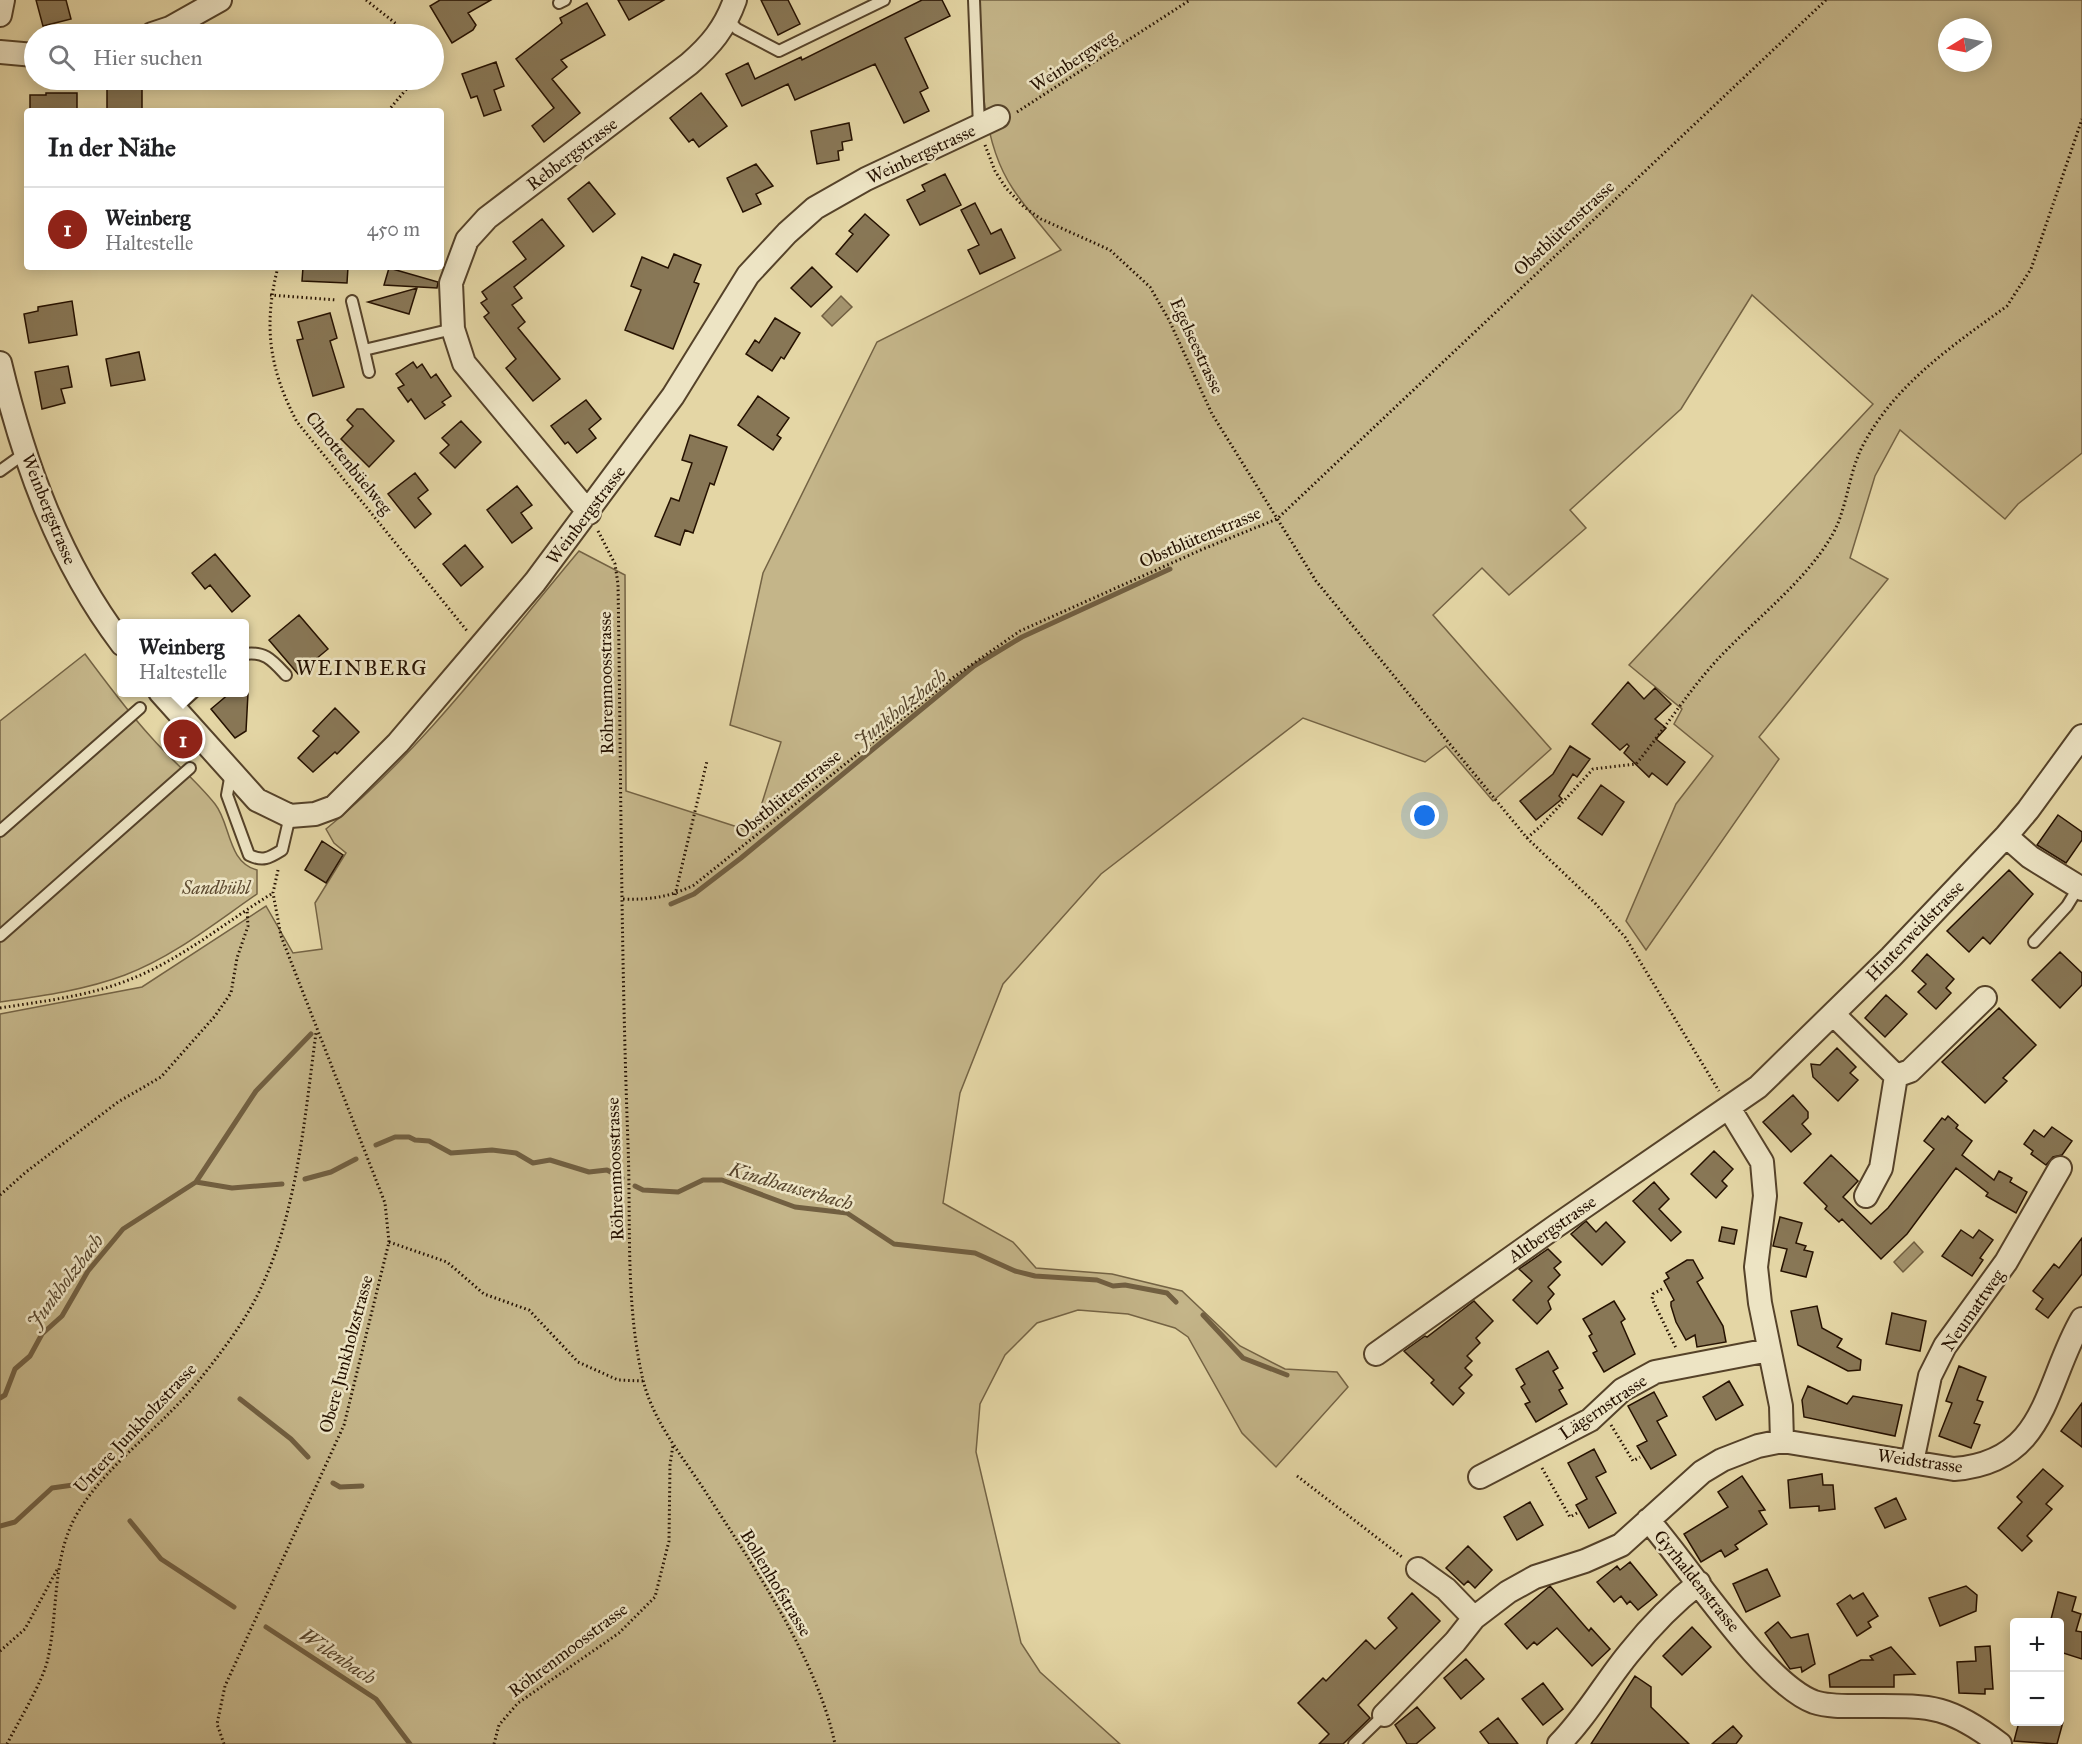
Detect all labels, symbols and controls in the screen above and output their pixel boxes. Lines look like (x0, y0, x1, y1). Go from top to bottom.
north arrow (1938, 18, 1992, 72)
search box (24, 24, 444, 90)
street label: Weinbergweg (1026, 25, 1121, 98)
icon: search (45, 41, 78, 74)
text: Hier suchen (93, 44, 202, 71)
street label: Rebbergstrasse (522, 113, 622, 196)
street label: Weinbergstrasse (863, 119, 979, 190)
text: In der Nähe (48, 131, 176, 163)
street label: Obstblütenstrasse (1509, 176, 1619, 280)
text: Weinberg (105, 204, 190, 231)
text: 1 (64, 217, 71, 241)
text: 450 m (367, 217, 420, 241)
text: Haltestelle (105, 231, 193, 255)
street label: Egelseestrasse (1164, 295, 1229, 398)
street label: Chrottenbüelweg (300, 407, 398, 520)
street label: Weinbergstrasse (16, 450, 81, 568)
street label: Weinbergstrasse (542, 461, 631, 569)
street label: Obstblütenstrasse (1136, 501, 1264, 573)
street label: Röhrenmoosstrasse (594, 611, 618, 755)
popup (117, 619, 249, 697)
text: Weinberg (139, 633, 224, 660)
district label: WEINBERG (296, 655, 428, 681)
text: Haltestelle (139, 660, 227, 684)
water label: Junkholzbach (848, 663, 951, 753)
pin: 1 (164, 716, 202, 762)
street label: Obstblütenstrasse (731, 745, 845, 843)
your location (1410, 801, 1439, 830)
street label: Hinterweidstrasse (1861, 876, 1969, 986)
park label: Sandbühl (181, 877, 252, 899)
street label: Röhrenmoosstrasse (602, 1097, 628, 1241)
water label: Kindhauserbach (725, 1157, 856, 1215)
street label: Altbergstrasse (1503, 1191, 1601, 1269)
water label: Junkholzbach (21, 1229, 109, 1334)
street label: Neumattweg (1937, 1264, 2010, 1356)
street label: Obere Junkholzstrasse (314, 1273, 379, 1436)
street label: Untere Junkholzstrasse (69, 1358, 202, 1498)
street label: Lägernstrasse (1555, 1370, 1652, 1445)
street label: Weidstrasse (1876, 1444, 1964, 1478)
street label: Bollenhofstrasse (735, 1525, 817, 1641)
street label: Gyrhaldenstrasse (1649, 1526, 1745, 1636)
street label: Röhrenmoosstrasse (504, 1598, 632, 1702)
map controls (2010, 1618, 2064, 1726)
button: + (2010, 1618, 2064, 1672)
water label: Wilenbach (295, 1623, 381, 1690)
button: − (2010, 1672, 2064, 1726)

